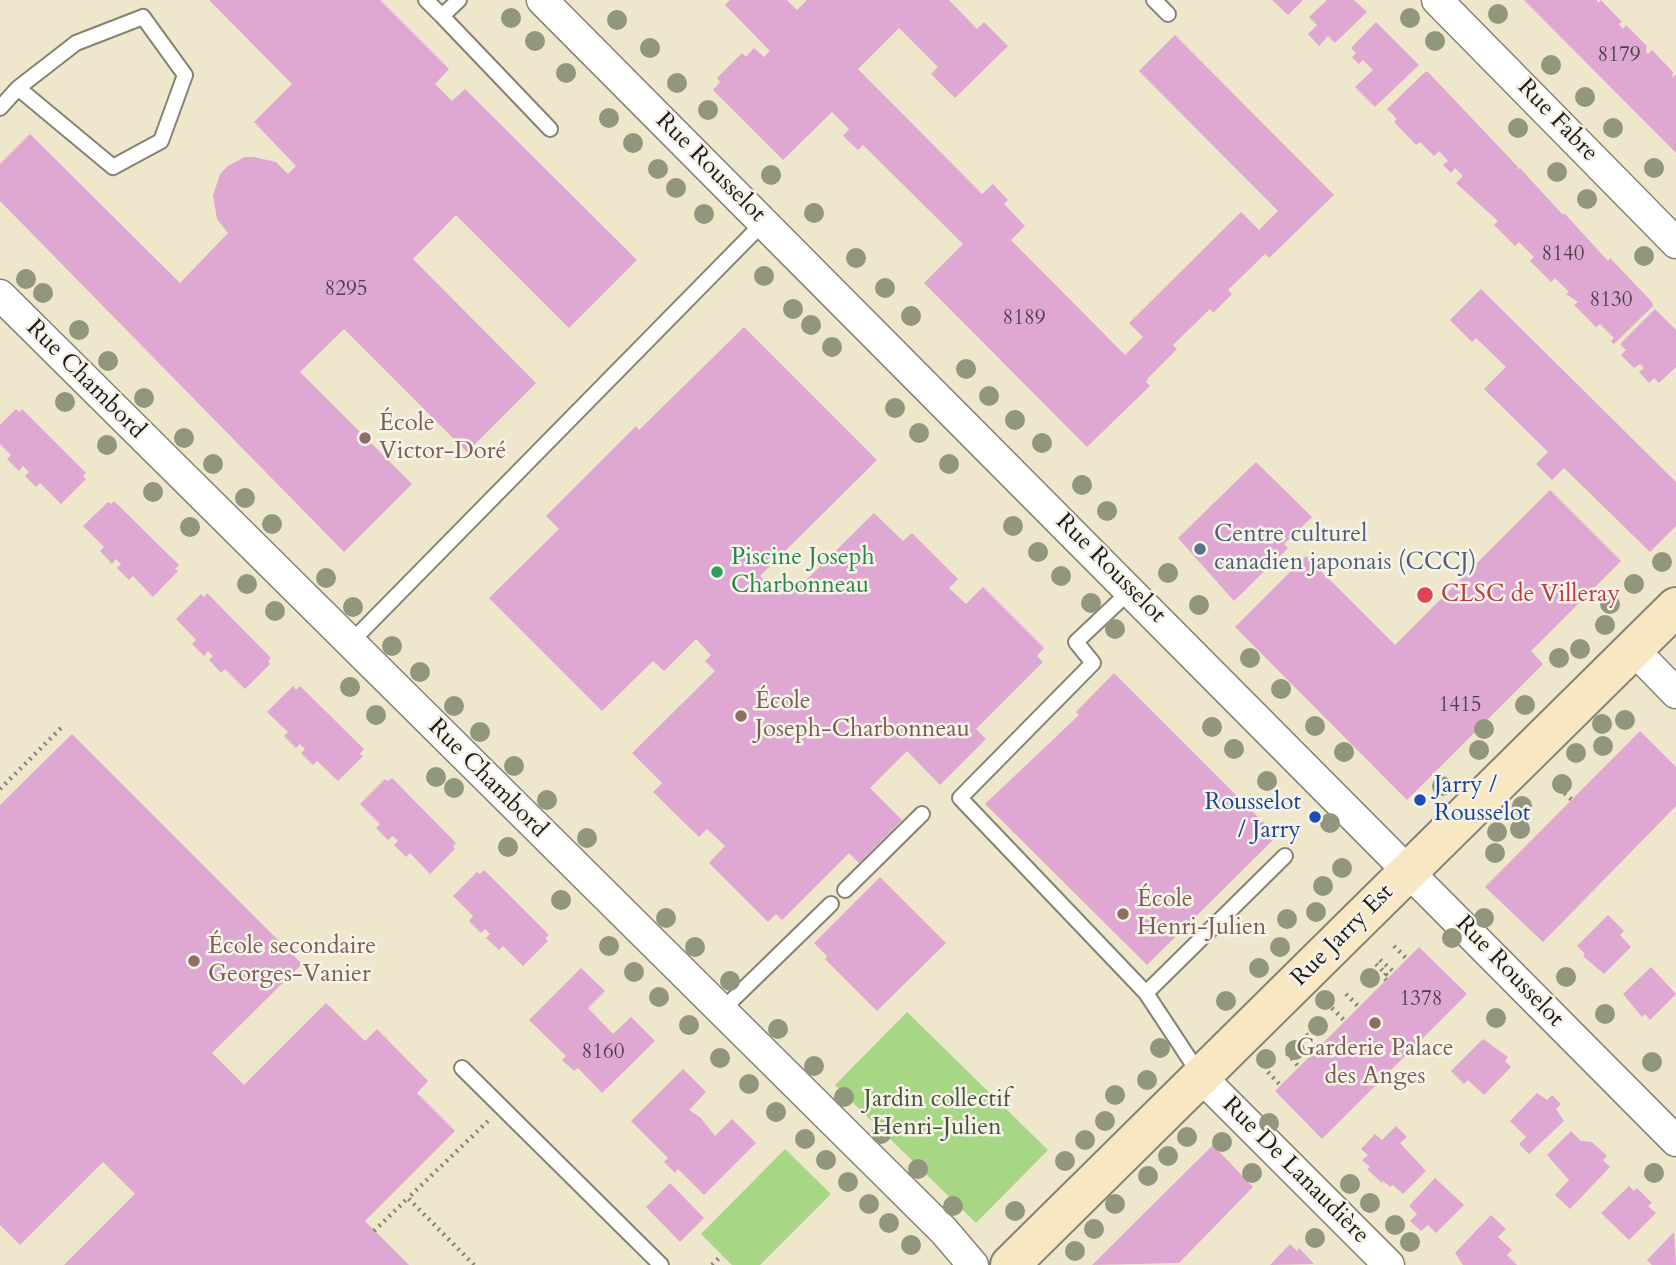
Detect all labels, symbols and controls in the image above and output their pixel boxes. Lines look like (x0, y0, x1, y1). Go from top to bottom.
house number: 8179 (1597, 43, 1641, 69)
street label: Rue Fabre (1511, 74, 1603, 168)
street label: Rue Rousselot (649, 107, 771, 229)
house number: 8140 (1541, 242, 1585, 268)
house number: 8295 (324, 277, 368, 303)
house number: 8130 (1589, 288, 1633, 314)
house number: 8189 (1002, 306, 1046, 332)
street label: Rue Chambord (19, 314, 151, 446)
place label: École Victor-Doré (379, 410, 506, 466)
marker: École Victor-Doré (357, 430, 373, 446)
street label: Rue Rousselot (1049, 508, 1171, 630)
place label: Centre culturel canadien japonais (CCCJ) (1214, 521, 1476, 577)
marker: Centre culturel canadien japonais (CCCJ) (1192, 541, 1208, 557)
place label: Piscine Joseph Charbonneau (731, 544, 875, 600)
marker: Piscine Joseph Charbonneau (709, 564, 725, 580)
place label: CLSC de Villeray (1441, 581, 1620, 609)
marker: CLSC de Villeray (1415, 585, 1435, 605)
place label: École Joseph-Charbonneau (755, 688, 970, 744)
house number: 1415 (1438, 693, 1482, 719)
marker: École Joseph-Charbonneau (733, 708, 749, 724)
street label: Rue Chambord (421, 713, 553, 845)
place label: Jarry / Rousselot (1434, 772, 1530, 828)
place label: Rousselot / Jarry (1205, 789, 1301, 845)
marker: Jarry / Rousselot (1412, 792, 1428, 808)
marker: Rousselot / Jarry (1307, 809, 1323, 825)
street label: Rue Jarry Est (1286, 879, 1400, 993)
place label: École Henri-Julien (1137, 886, 1266, 942)
marker: École Henri-Julien (1115, 906, 1131, 922)
street label: Rue Rousselot (1449, 910, 1569, 1034)
place label: École secondaire Georges-Vanier (208, 933, 376, 989)
marker: École secondaire Georges-Vanier (186, 953, 202, 969)
house number: 1378 (1399, 987, 1443, 1013)
marker: Garderie Palace des Anges (1367, 1015, 1383, 1031)
place label: Garderie Palace des Anges (1296, 1035, 1454, 1091)
house number: 8160 (581, 1040, 625, 1066)
park label: Jardin collectif Henri-Julien (864, 1086, 1010, 1142)
street label: Rue De Lanaudière (1215, 1091, 1375, 1251)

